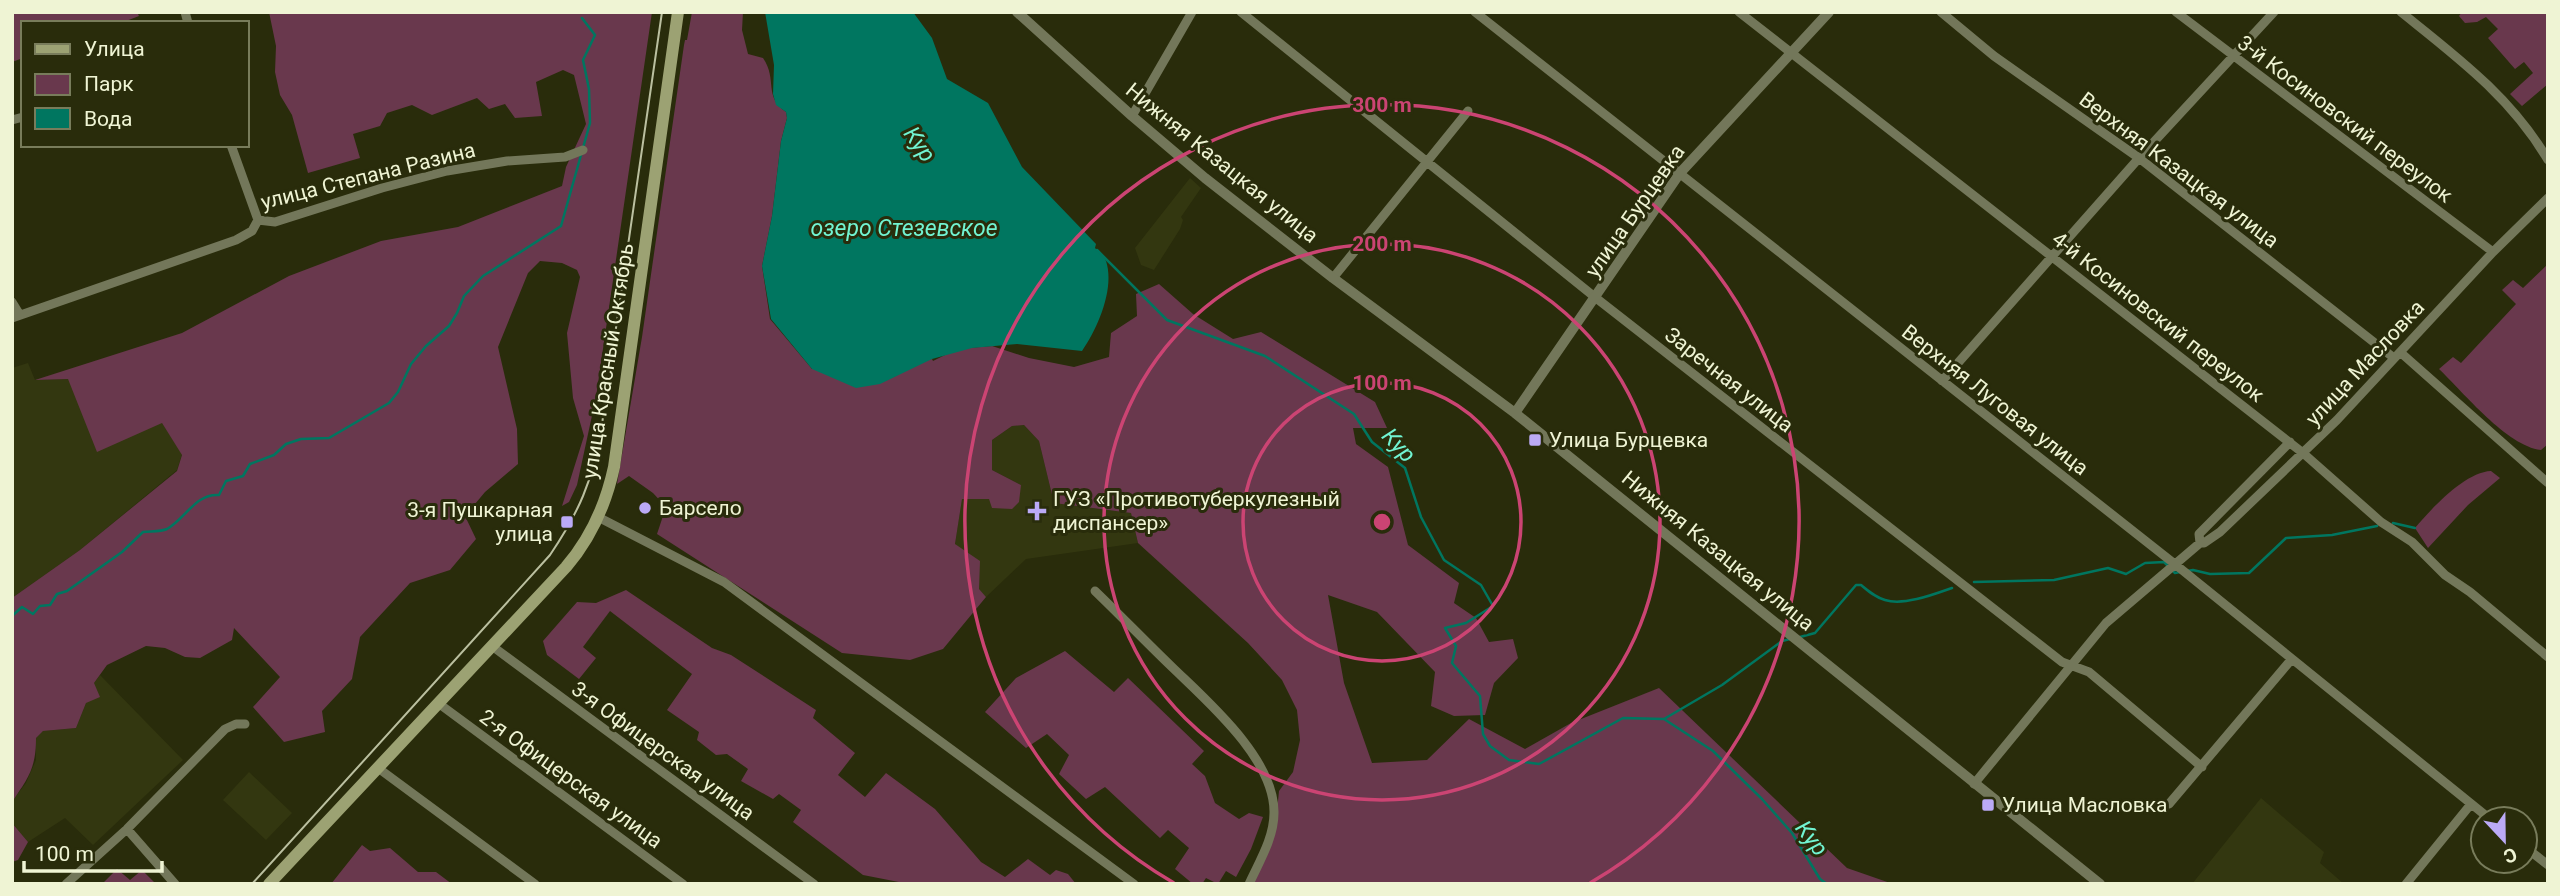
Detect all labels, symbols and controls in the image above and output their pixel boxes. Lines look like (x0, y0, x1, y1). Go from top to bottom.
legend (21, 21, 248, 147)
street label: 3-й Косиновский переулок (2233, 31, 2457, 208)
text: Улица (84, 37, 145, 61)
text: Парк (84, 72, 134, 96)
street label: Нижняя Казацкая улица (1121, 78, 1323, 248)
street label: Верхняя Казацкая улица (2075, 87, 2283, 253)
text: 300 m (1352, 93, 1412, 117)
text: Вода (84, 107, 132, 131)
water label: Кур (898, 121, 941, 167)
street label: улица Степана Разина (258, 138, 478, 214)
street label: улица Бурцевка (1580, 140, 1690, 282)
water label: озеро Стезевское (811, 215, 998, 242)
street label: 4-й Косиновский переулок (2047, 227, 2269, 408)
text: 200 m (1352, 232, 1412, 256)
street label: улица Красный Октябрь (578, 242, 638, 480)
street label: улица Масловка (2301, 295, 2429, 431)
street label: Верхняя Луговая улица (1897, 320, 2093, 480)
street label: Заречная улица (1660, 322, 1798, 438)
text: 100 m (1352, 371, 1412, 395)
water label: Кур (1376, 423, 1421, 468)
place label: Улица Бурцевка (1549, 428, 1708, 452)
marker: Улица Бурцевка (1527, 432, 1543, 448)
street label: Нижняя Казацкая улица (1617, 466, 1819, 636)
place label: ГУЗ «Противотуберкулезный диспансер» (1053, 487, 1340, 535)
place label: Барсело (659, 496, 742, 520)
place label: 3-я Пушкарная улица (407, 498, 553, 546)
marker: Барсело (637, 500, 653, 516)
marker: ГУЗ «Противотуберкулезный диспансер» (1027, 501, 1047, 521)
centre of rings (1370, 510, 1394, 534)
marker: 3-я Пушкарная улица (559, 514, 575, 530)
street label: 3-я Офицерская улица (567, 677, 759, 825)
street label: 2-я Офицерская улица (475, 705, 667, 853)
place label: Улица Масловка (2002, 793, 2168, 817)
marker: Улица Масловка (1980, 797, 1996, 813)
north arrow (2469, 805, 2539, 875)
water label: Кур (1790, 815, 1834, 861)
scale bar (24, 830, 163, 874)
text: 100 m (35, 842, 94, 866)
text: С (2500, 842, 2520, 868)

